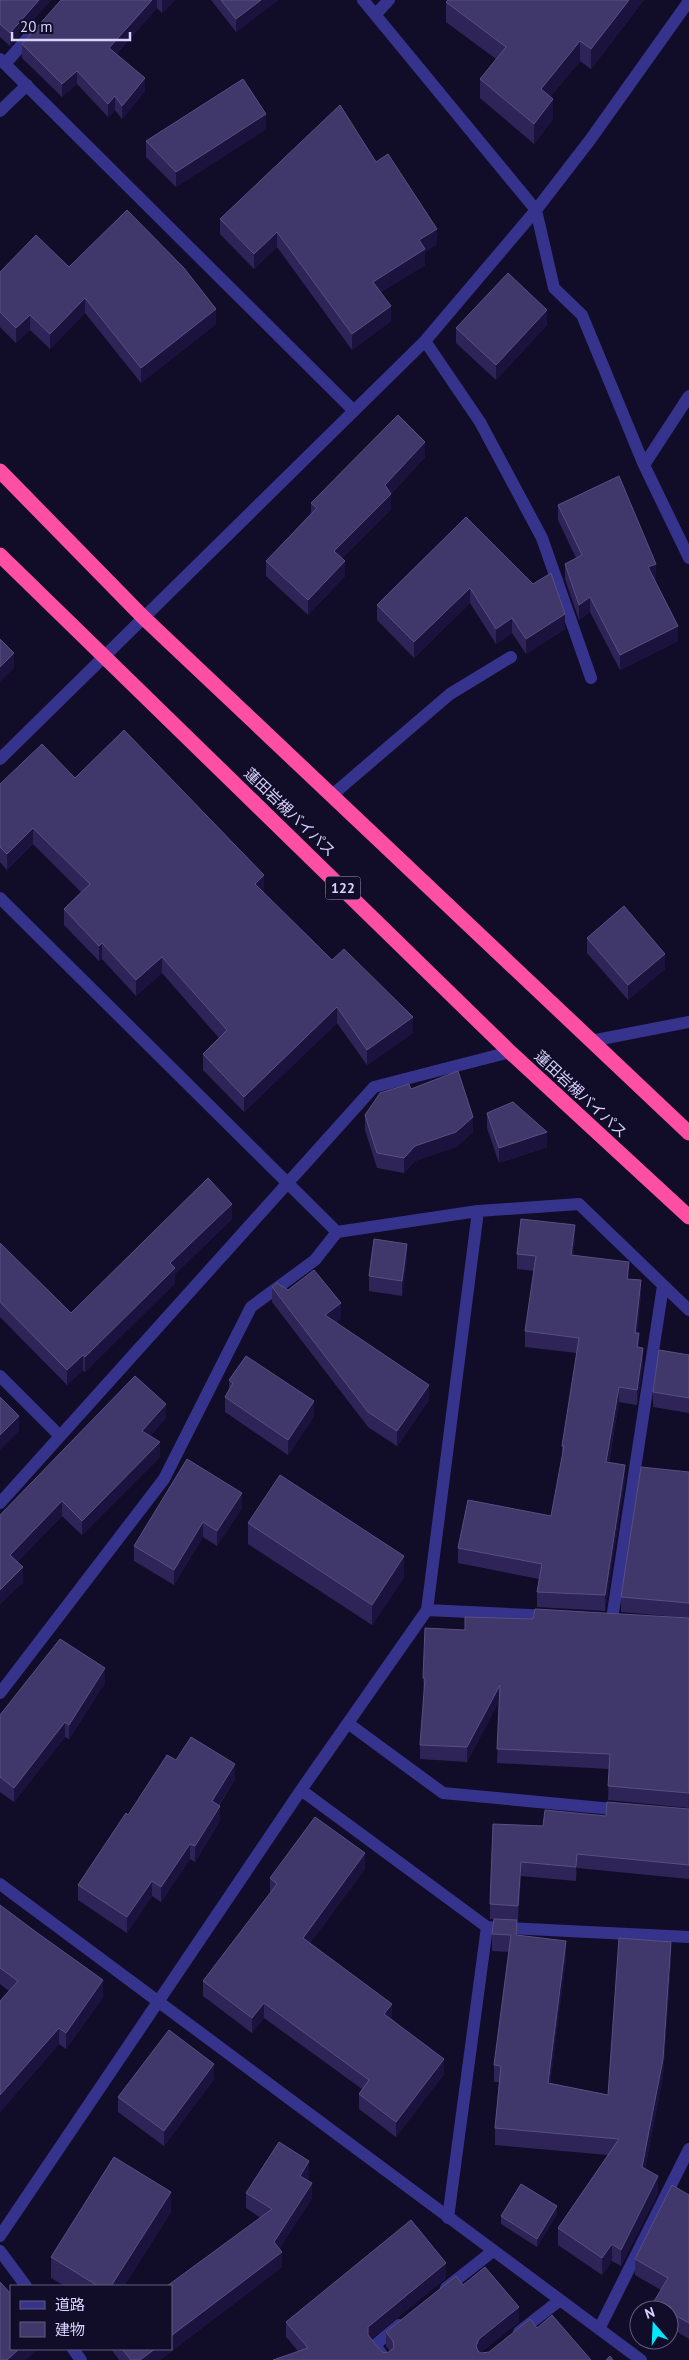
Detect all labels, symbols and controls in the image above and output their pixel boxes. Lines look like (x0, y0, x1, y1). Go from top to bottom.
scale bar (12, 10, 130, 42)
text: 20 m (20, 17, 53, 36)
street label: 蓮田岩槻バイパス (240, 764, 340, 860)
road number: 122 (326, 876, 360, 900)
street label: 蓮田岩槻バイパス (531, 1046, 631, 1142)
legend (10, 2285, 172, 2350)
text: 道路 (55, 2295, 85, 2314)
north arrow (629, 2300, 679, 2350)
text: N (642, 2303, 657, 2323)
text: 建物 (55, 2320, 85, 2339)

